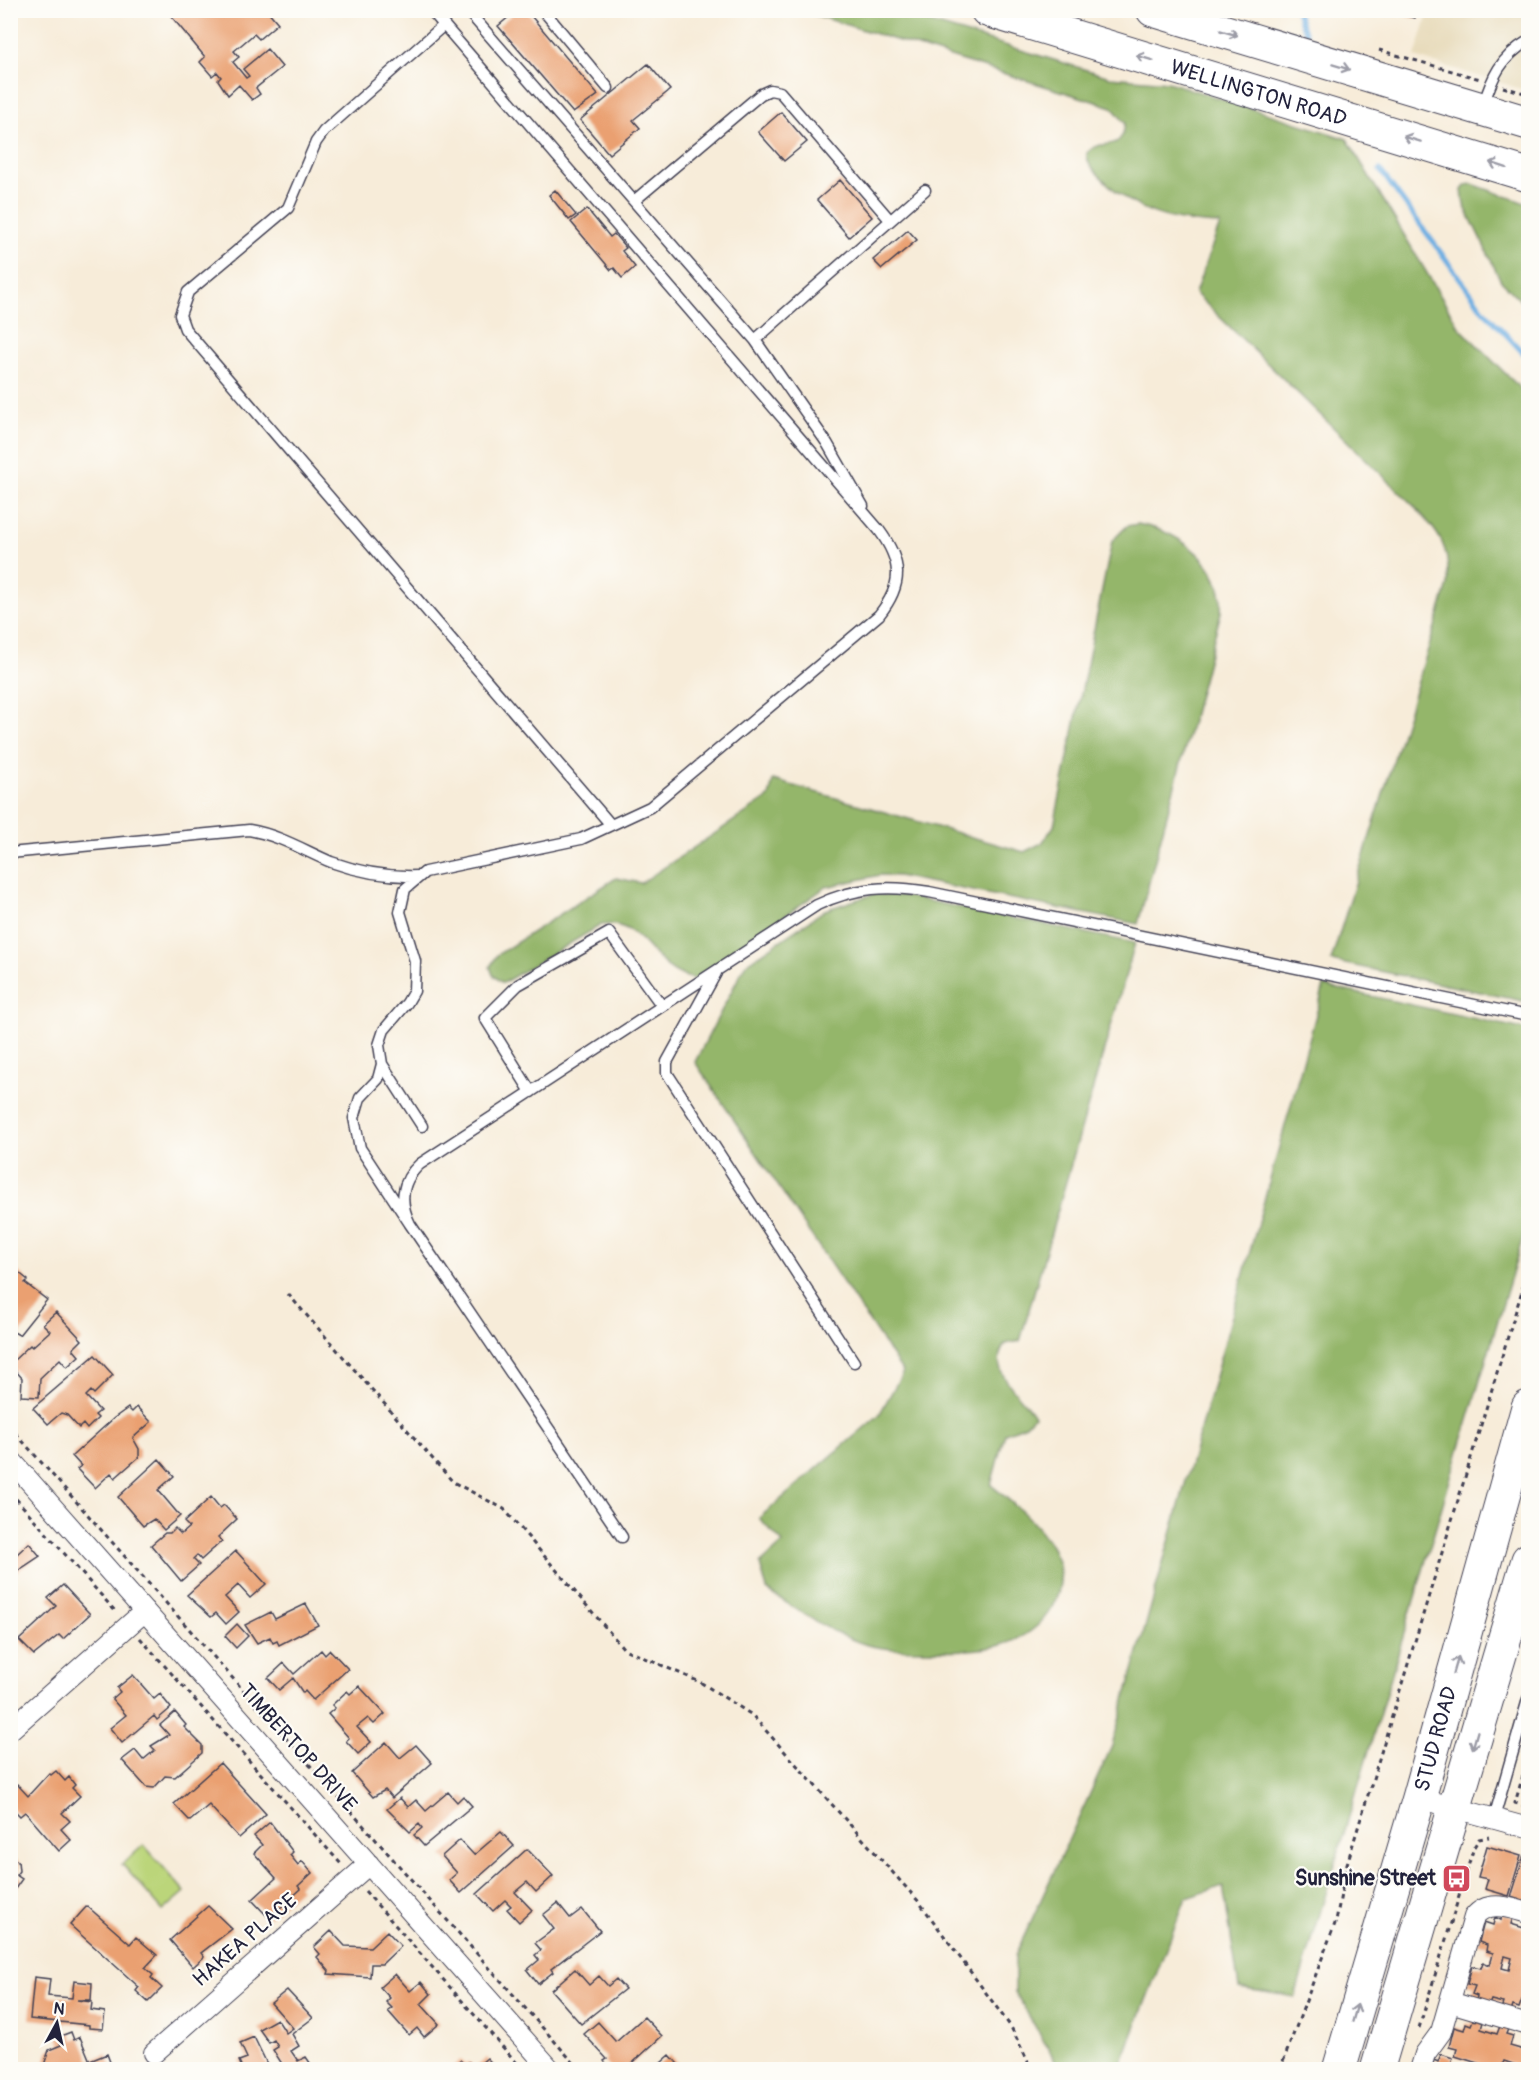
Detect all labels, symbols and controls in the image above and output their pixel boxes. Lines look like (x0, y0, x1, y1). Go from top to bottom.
one-way arrow (1219, 28, 1238, 39)
one-way arrow (1136, 52, 1155, 63)
street label: WELLINGTON ROAD (1167, 53, 1350, 132)
one-way arrow (1331, 62, 1350, 73)
one-way arrow (1403, 133, 1422, 144)
one-way arrow (1489, 159, 1508, 170)
one-way arrow (1451, 1656, 1462, 1675)
street label: TIMBERTOP DRIVE (233, 1678, 363, 1818)
street label: STUD ROAD (1408, 1683, 1463, 1794)
one-way arrow (1469, 1730, 1480, 1749)
bus stop icon: Sunshine Street (1441, 1862, 1473, 1894)
place label: Sunshine Street (1295, 1865, 1437, 1892)
street label: HAKEA PLACE (187, 1887, 303, 1993)
north arrow (27, 1993, 87, 2053)
text: N (52, 1998, 66, 2020)
one-way arrow (1350, 2004, 1361, 2023)

